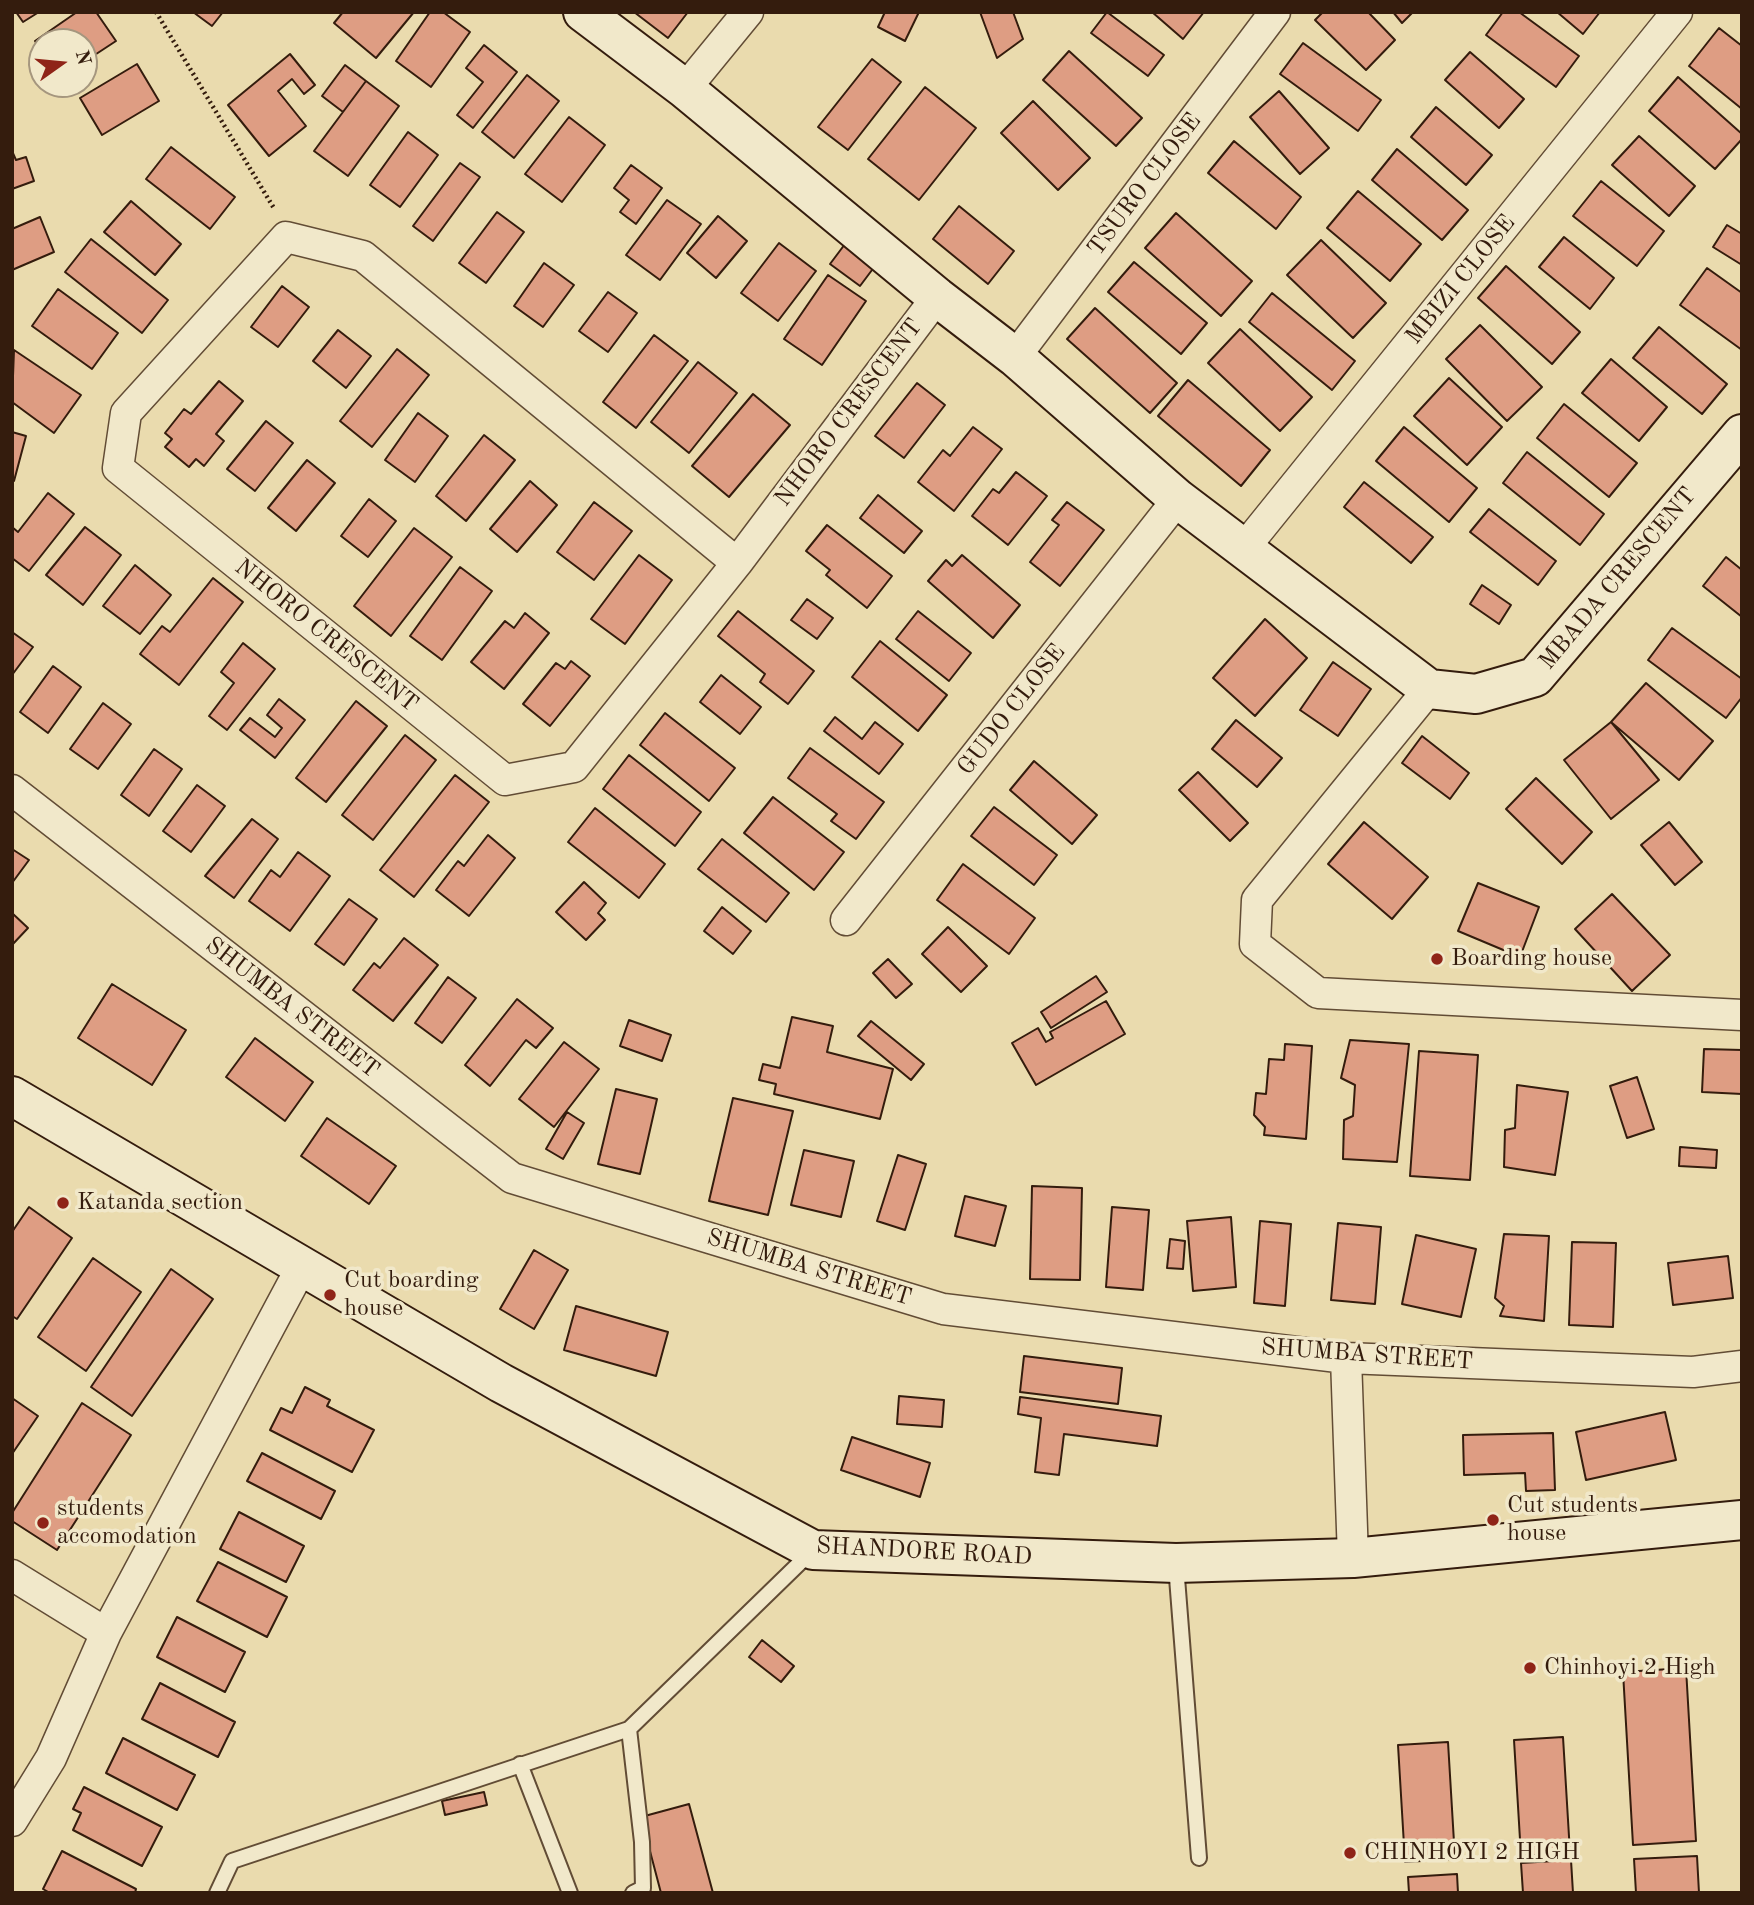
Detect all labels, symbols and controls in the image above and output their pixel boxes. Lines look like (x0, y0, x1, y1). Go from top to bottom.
north arrow (28, 28, 98, 98)
text: N (71, 48, 93, 67)
street label: TSURO CLOSE (1082, 108, 1208, 262)
street label: MBIZI CLOSE (1400, 209, 1522, 351)
street label: NHORO CRESCENT (769, 313, 929, 513)
street label: MBADA CRESCENT (1533, 482, 1703, 676)
street label: NHORO CRESCENT (228, 553, 424, 719)
street label: GUDO CLOSE (952, 639, 1072, 781)
street label: SHUMBA STREET (199, 931, 385, 1085)
place label: Boarding house (1451, 945, 1612, 973)
marker: Boarding house (1429, 951, 1445, 967)
place label: Katanda section (77, 1189, 243, 1217)
marker: Katanda section (55, 1195, 71, 1211)
street label: SHUMBA STREET (703, 1223, 915, 1313)
place label: Cut boarding house (344, 1267, 479, 1323)
marker: Cut boarding house (322, 1287, 338, 1303)
street label: SHUMBA STREET (1260, 1333, 1474, 1377)
place label: Cut students house (1507, 1492, 1638, 1548)
place label: students accomodation (57, 1495, 197, 1551)
marker: Cut students house (1485, 1512, 1501, 1528)
marker: students accomodation (35, 1515, 51, 1531)
street label: SHANDORE ROAD (815, 1532, 1033, 1572)
place label: Chinhoyi 2 High (1544, 1654, 1716, 1682)
marker: Chinhoyi 2 High (1522, 1660, 1538, 1676)
place label: CHINHOYI 2 HIGH (1364, 1839, 1580, 1867)
marker: CHINHOYI 2 HIGH (1342, 1845, 1358, 1861)

